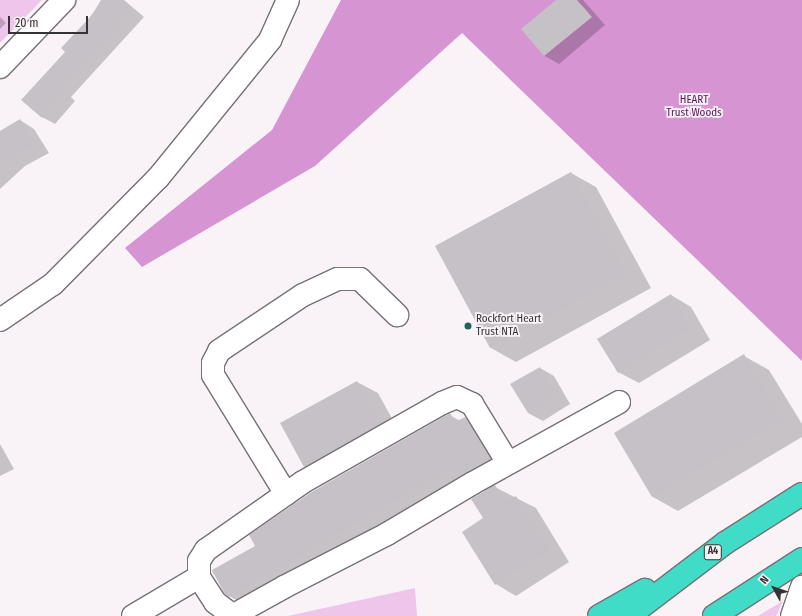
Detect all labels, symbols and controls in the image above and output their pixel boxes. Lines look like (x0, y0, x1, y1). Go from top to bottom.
scale bar (10, 8, 90, 34)
text: 20 m (15, 16, 39, 30)
park label: HEART Trust Woods (666, 94, 722, 120)
place label: Rockfort Heart Trust NTA (476, 313, 541, 339)
marker: Rockfort Heart Trust NTA (463, 321, 473, 331)
road number: A4 (703, 544, 723, 560)
north arrow (754, 568, 794, 608)
text: N (757, 573, 772, 587)

